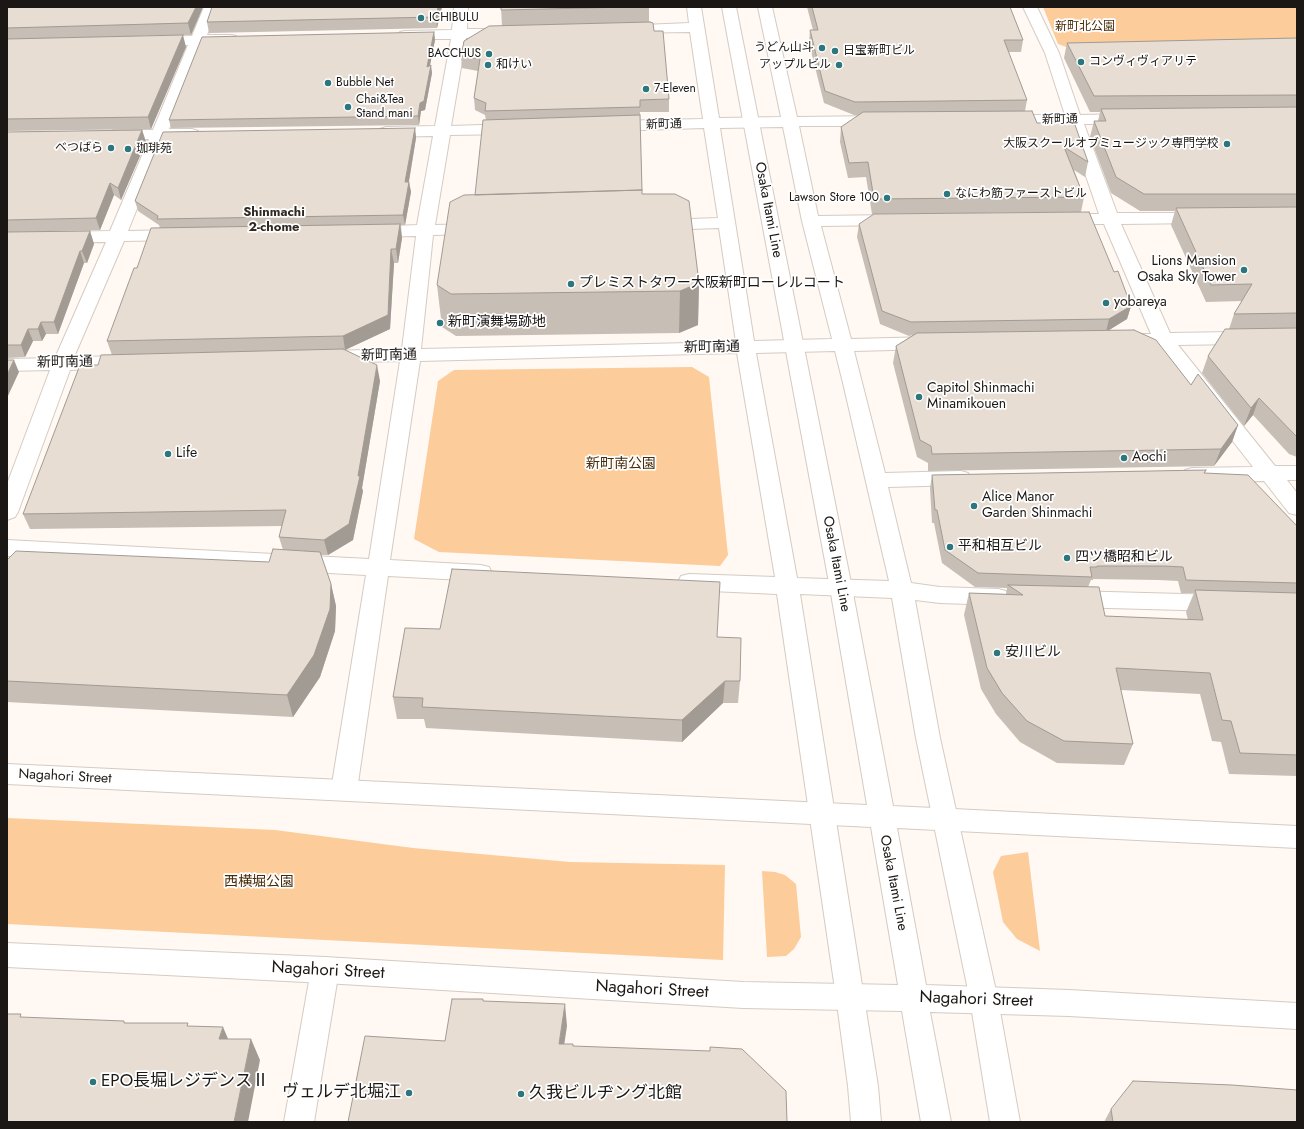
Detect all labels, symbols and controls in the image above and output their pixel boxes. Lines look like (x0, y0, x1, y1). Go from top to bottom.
place label: ICHIBULU (429, 11, 479, 25)
marker: ICHIBULU (416, 13, 426, 23)
park label: 新町北公園 (1055, 20, 1115, 34)
place label: うどん山斗 (754, 41, 814, 55)
marker: うどん山斗 (817, 43, 827, 53)
place label: 日宝新町ビル (843, 44, 915, 58)
marker: 日宝新町ビル (830, 46, 840, 56)
place label: BACCHUS (428, 47, 481, 61)
marker: BACCHUS (484, 49, 494, 59)
place label: コンヴィヴィアリテ (1089, 55, 1197, 69)
marker: コンヴィヴィアリテ (1076, 57, 1086, 67)
place label: 和けい (496, 58, 532, 72)
place label: アップルビル (759, 58, 831, 72)
marker: 和けい (483, 60, 493, 70)
marker: アップルビル (834, 60, 844, 70)
place label: Bubble Net (336, 76, 394, 90)
marker: Bubble Net (323, 78, 333, 88)
place label: 7-Eleven (654, 82, 696, 96)
marker: 7-Eleven (641, 84, 651, 94)
place label: Chai&Tea Stand mani (356, 93, 413, 121)
marker: Chai&Tea Stand mani (343, 102, 353, 112)
street label: 新町通 (1042, 112, 1078, 128)
street label: 新町通 (646, 117, 682, 133)
place label: 大阪スクールオブミュージック専門学校 (1003, 137, 1219, 151)
marker: 大阪スクールオブミュージック専門学校 (1222, 139, 1232, 149)
place label: べつばら (55, 141, 103, 155)
place label: 珈琲苑 (136, 142, 172, 156)
marker: べつばら (106, 143, 116, 153)
marker: 珈琲苑 (123, 144, 133, 154)
street label: Osaka Itami Line (750, 161, 786, 259)
place label: なにわ筋ファーストビル (955, 187, 1087, 201)
marker: なにわ筋ファーストビル (942, 189, 952, 199)
place label: Lawson Store 100 (789, 191, 879, 205)
marker: Lawson Store 100 (882, 193, 892, 203)
district label: Shinmachi 2-chome (243, 205, 305, 236)
place label: Lions Mansion Osaka Sky Tower (1137, 254, 1236, 286)
marker: Lions Mansion Osaka Sky Tower (1239, 265, 1249, 275)
place label: プレミストタワー大阪新町ローレルコート (579, 276, 845, 292)
marker: プレミストタワー大阪新町ローレルコート (566, 279, 576, 289)
place label: yobareya (1114, 295, 1167, 311)
marker: yobareya (1101, 298, 1111, 308)
place label: 新町演舞場跡地 (448, 315, 546, 331)
marker: 新町演舞場跡地 (435, 318, 445, 328)
street label: 新町南通 (684, 339, 740, 357)
street label: 新町南通 (361, 347, 417, 365)
street label: 新町南通 (37, 354, 93, 372)
place label: Capitol Shinmachi Minamikouen (927, 381, 1035, 414)
marker: Capitol Shinmachi Minamikouen (914, 392, 924, 402)
place label: Life (176, 446, 197, 462)
marker: Life (163, 449, 173, 459)
place label: Aochi (1132, 450, 1167, 466)
marker: Aochi (1119, 453, 1129, 463)
park label: 新町南公園 (586, 457, 656, 473)
place label: Alice Manor Garden Shinmachi (982, 490, 1092, 522)
marker: Alice Manor Garden Shinmachi (969, 501, 979, 511)
street label: Osaka Itami Line (818, 515, 854, 613)
place label: 平和相互ビル (958, 539, 1042, 555)
marker: 平和相互ビル (945, 542, 955, 552)
place label: 四ツ橋昭和ビル (1075, 550, 1173, 566)
marker: 四ツ橋昭和ビル (1062, 553, 1072, 563)
place label: 安川ビル (1005, 645, 1061, 661)
marker: 安川ビル (992, 648, 1002, 658)
street label: Nagahori Street (18, 766, 112, 788)
street label: Osaka Itami Line (875, 834, 911, 932)
park label: 西横堀公園 (224, 875, 294, 891)
street label: Nagahori Street (271, 958, 385, 984)
street label: Nagahori Street (595, 977, 709, 1003)
street label: Nagahori Street (919, 988, 1033, 1012)
place label: EPO長堀レジデンスⅡ (101, 1072, 269, 1092)
marker: EPO長堀レジデンスⅡ (88, 1077, 98, 1087)
place label: ヴェルデ北堀江 (282, 1083, 401, 1103)
place label: 久我ビルヂング北館 (529, 1084, 682, 1104)
marker: ヴェルデ北堀江 (404, 1088, 414, 1098)
marker: 久我ビルヂング北館 (516, 1089, 526, 1099)

